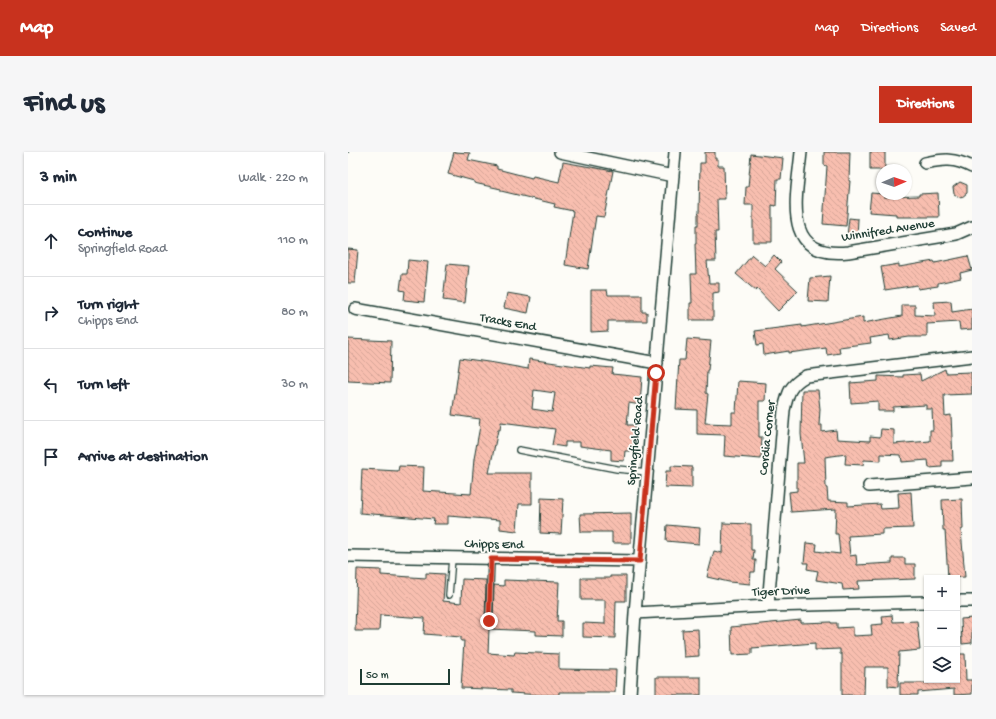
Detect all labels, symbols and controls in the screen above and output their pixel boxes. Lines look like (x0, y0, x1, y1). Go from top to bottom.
text: Map (20, 17, 53, 40)
text: Map (815, 20, 839, 37)
text: Directions (861, 20, 918, 37)
text: Saved (940, 20, 976, 37)
button: Directions (879, 86, 972, 123)
text: Find us (24, 88, 104, 121)
north arrow (876, 164, 912, 200)
text: 3 min (40, 168, 77, 188)
text: Walk · 220 m (238, 171, 308, 186)
street label: Winnifred Avenue (840, 216, 936, 246)
text: Continue (78, 224, 132, 242)
icon: ahead (40, 230, 62, 252)
text: 110 m (278, 233, 308, 248)
text: Springfield Road (78, 242, 167, 257)
text: Turn right (78, 296, 138, 314)
icon: right (40, 302, 62, 324)
text: 80 m (281, 305, 308, 320)
street label: Tracks End (478, 311, 539, 336)
text: Chipps End (78, 314, 137, 329)
route start (647, 364, 665, 382)
icon: left (40, 374, 62, 396)
text: Turn left (78, 376, 129, 394)
text: 30 m (282, 377, 308, 392)
street label: Springfield Road (625, 395, 647, 486)
street label: Cordia Corner (757, 399, 780, 476)
icon: arrive (40, 446, 62, 468)
text: Arrive at destination (78, 448, 208, 466)
street label: Chipps End (464, 537, 525, 553)
map controls (924, 575, 960, 683)
button: + (924, 575, 960, 611)
street label: Tiger Drive (751, 583, 810, 601)
button: − (924, 611, 960, 647)
route end (480, 612, 498, 630)
button: layers (924, 647, 960, 683)
scale bar (360, 667, 450, 686)
text: 50 m (366, 670, 388, 682)

